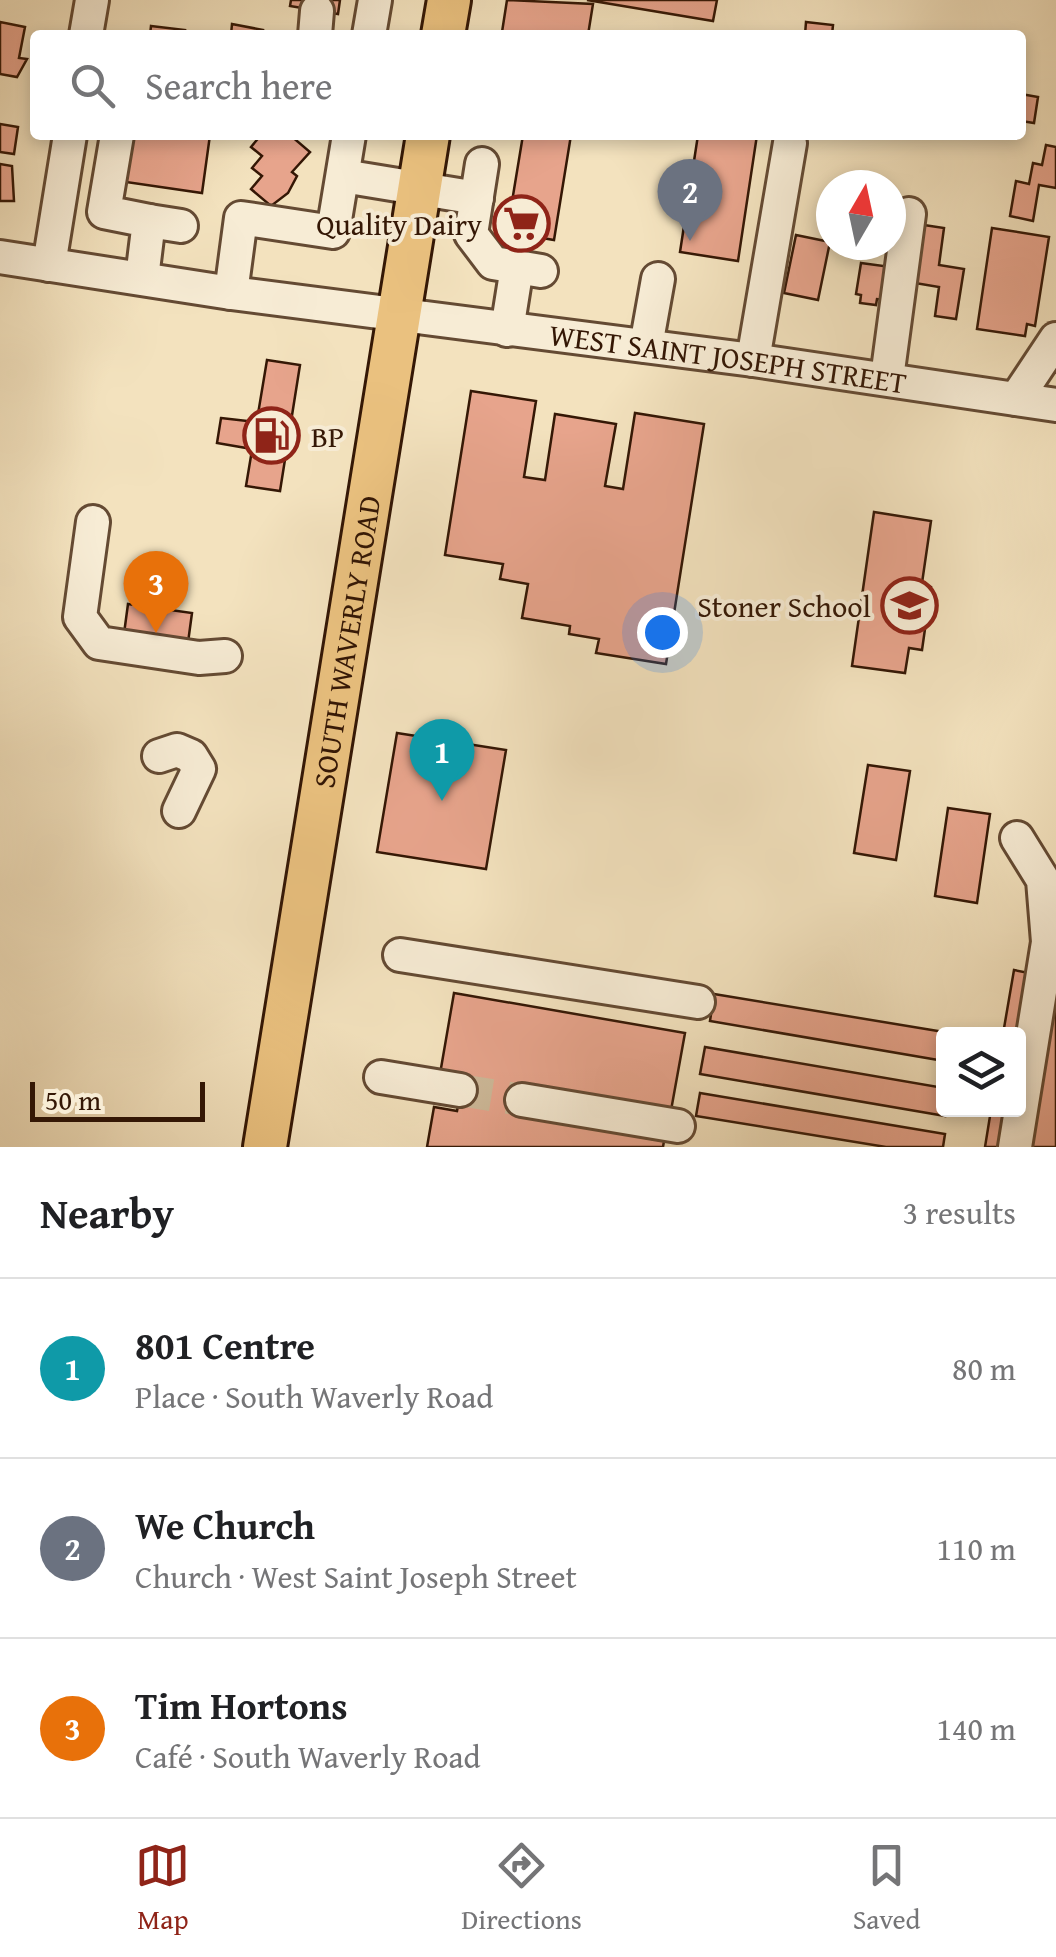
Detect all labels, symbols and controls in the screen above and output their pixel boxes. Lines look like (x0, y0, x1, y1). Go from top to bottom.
search box (30, 30, 1026, 140)
text: Search here (145, 57, 333, 113)
icon: search (65, 58, 120, 113)
pin: 2 (658, 158, 722, 241)
north arrow (816, 170, 906, 260)
supermarket icon: Quality Dairy (491, 194, 551, 254)
place label: Quality Dairy (316, 202, 482, 246)
street label: WEST SAINT JOSEPH STREET (547, 312, 910, 405)
fuel station icon: BP (242, 406, 302, 466)
place label: BP (311, 414, 344, 458)
street label: SOUTH WAVERLY ROAD (301, 492, 392, 791)
pin: 3 (124, 550, 188, 633)
school or university icon: Stoner School (880, 576, 940, 636)
place label: Stoner School (697, 584, 871, 628)
your location (637, 607, 688, 658)
pin: 1 (410, 718, 474, 801)
map controls (936, 1027, 1026, 1117)
button: layers (936, 1027, 1026, 1117)
scale bar (30, 1077, 205, 1122)
text: 50 m (45, 1079, 101, 1120)
text: Nearby (40, 1182, 174, 1243)
text: 3 results (903, 1189, 1016, 1236)
text: 801 Centre (135, 1317, 315, 1373)
text: 1 (64, 1345, 81, 1392)
text: 80 m (952, 1345, 1016, 1392)
text: Place · South Waverly Road (135, 1373, 493, 1420)
text: We Church (135, 1497, 315, 1553)
text: 2 (64, 1525, 81, 1572)
text: 110 m (937, 1525, 1016, 1572)
text: Church · West Saint Joseph Street (135, 1553, 577, 1600)
text: Tim Hortons (135, 1677, 348, 1733)
text: 3 (64, 1705, 81, 1752)
text: 140 m (937, 1705, 1016, 1752)
text: Café · South Waverly Road (135, 1733, 481, 1780)
tab: Map (135, 1838, 190, 1939)
tab: Directions (461, 1838, 582, 1939)
tab: Saved (853, 1838, 921, 1939)

